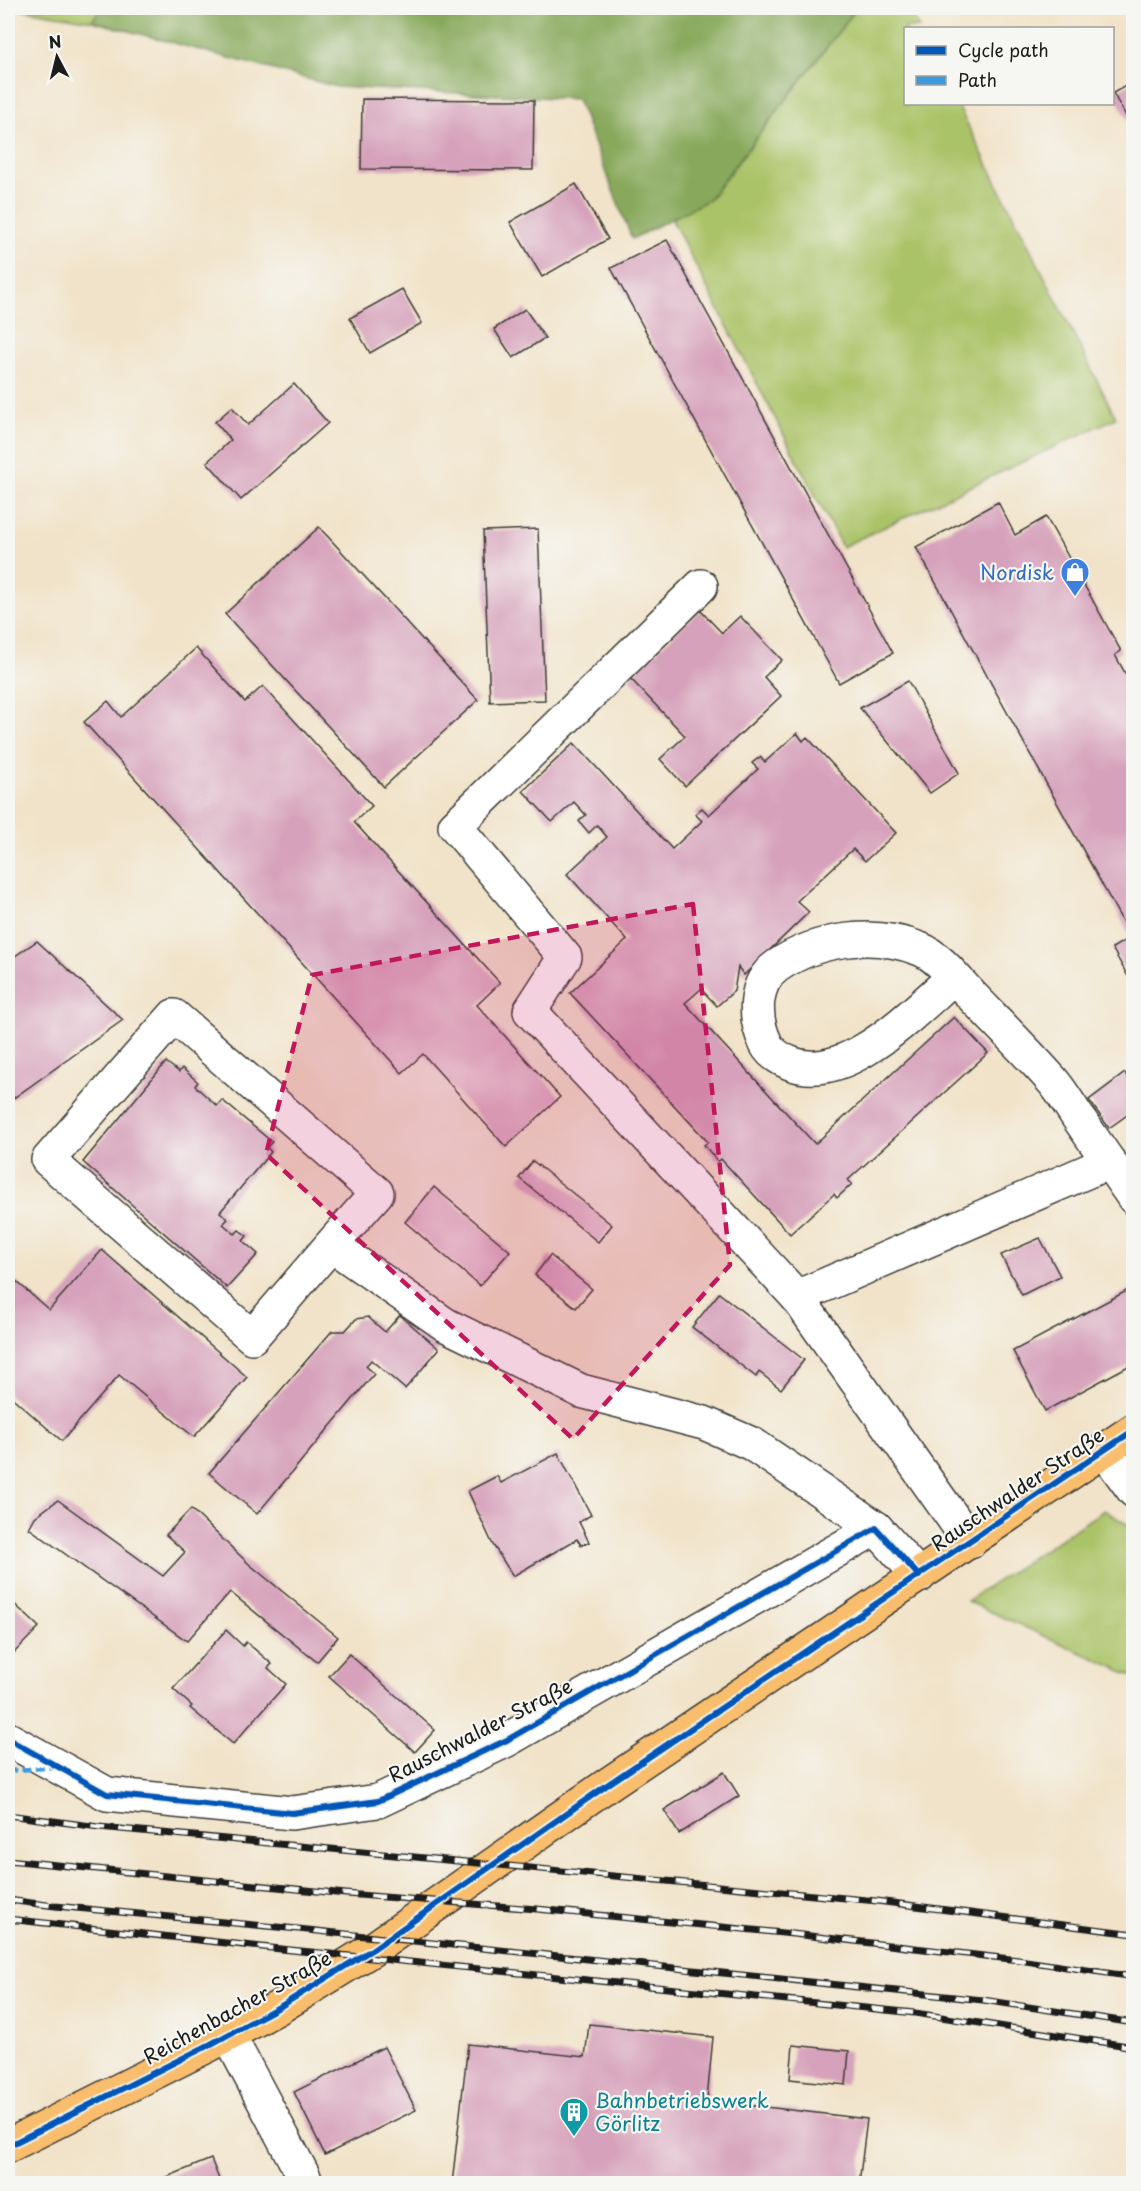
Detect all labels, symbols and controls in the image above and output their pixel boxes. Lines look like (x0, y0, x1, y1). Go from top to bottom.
north arrow (27, 27, 87, 87)
legend (904, 27, 1114, 105)
text: N (47, 28, 63, 54)
text: Cycle path (958, 36, 1049, 63)
text: Path (958, 66, 997, 93)
shop icon: Nordisk (1059, 556, 1091, 598)
place label: Nordisk (980, 557, 1054, 587)
street label: Rauschwalder Straße (924, 1420, 1110, 1558)
street label: Rauschwalder Straße (383, 1670, 577, 1790)
street label: Reichenbacher Straße (137, 1943, 337, 2071)
place label: Bahnbetriebswerk Görlitz (595, 2085, 769, 2138)
building icon: Bahnbetriebswerk Görlitz (558, 2096, 590, 2138)

